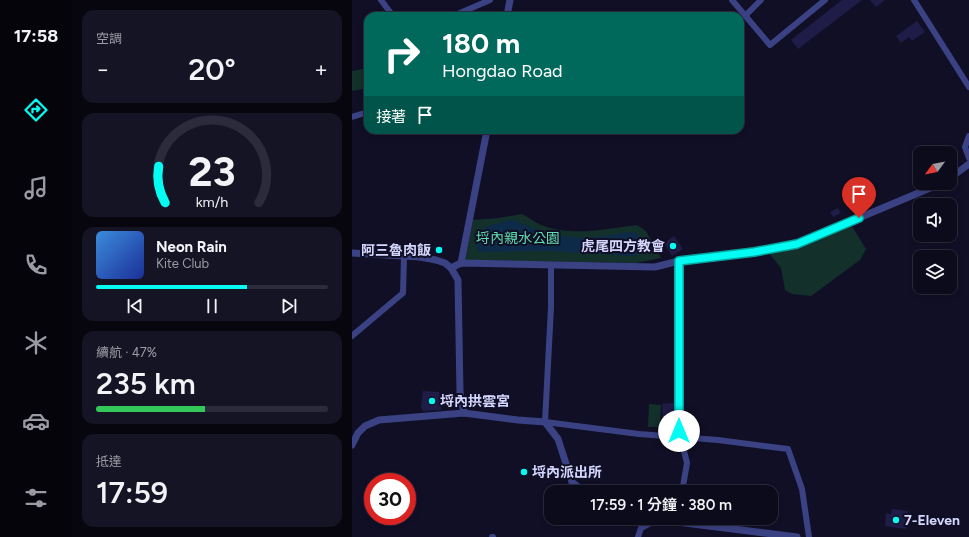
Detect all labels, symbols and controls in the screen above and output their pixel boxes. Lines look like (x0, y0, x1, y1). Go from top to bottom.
text: 17:58 (14, 25, 58, 47)
text: 180 m (442, 26, 520, 60)
icon: right (376, 28, 428, 80)
text: 空調 (96, 31, 122, 46)
text: 20° (188, 51, 236, 88)
text: − (96, 56, 110, 83)
text: + (314, 56, 328, 83)
text: Hongdao Road (442, 60, 563, 82)
icon: directions (22, 96, 50, 124)
icon: arrive (414, 104, 436, 126)
text: 接著 (376, 108, 406, 126)
text: 23 (188, 146, 236, 196)
north arrow (913, 146, 957, 190)
map controls (913, 146, 957, 294)
icon: music (22, 174, 50, 202)
pin (842, 177, 876, 218)
icon: arrive (848, 183, 870, 205)
text: km/h (196, 193, 228, 211)
button: sound (913, 198, 957, 242)
park label: 埒內親水公園 (476, 230, 560, 247)
text: Neon Rain (156, 238, 227, 256)
place label: 虎尾四方教會 (581, 238, 665, 255)
marker: 虎尾四方教會 (668, 241, 678, 251)
place label: 阿三魯肉飯 (361, 242, 431, 259)
marker: 阿三魯肉飯 (434, 245, 444, 255)
button: layers (913, 250, 957, 294)
icon: phone (22, 251, 50, 279)
text: Kite Club (156, 256, 209, 271)
icon: previous (124, 295, 146, 317)
icon: pause (201, 295, 223, 317)
icon: next (278, 295, 300, 317)
icon: climate (22, 329, 50, 357)
text: 續航 · 47% (96, 345, 157, 360)
text: 235 km (96, 365, 196, 402)
place label: 埒內拱雲宮 (440, 393, 510, 410)
marker: 埒內拱雲宮 (427, 396, 437, 406)
icon: car (22, 407, 50, 435)
position arrow (658, 410, 700, 452)
text: 抵達 (96, 454, 122, 469)
place label: 埒內派出所 (532, 464, 602, 481)
marker: 埒內派出所 (519, 467, 529, 477)
speed limit sign: 30 (364, 473, 416, 525)
text: 17:59 (96, 474, 168, 511)
icon: filters (22, 484, 50, 512)
text: 17:59 · 1 分鐘 · 380 m (590, 496, 732, 514)
place label: 7-Eleven (904, 512, 960, 529)
marker: 7-Eleven (891, 515, 901, 525)

